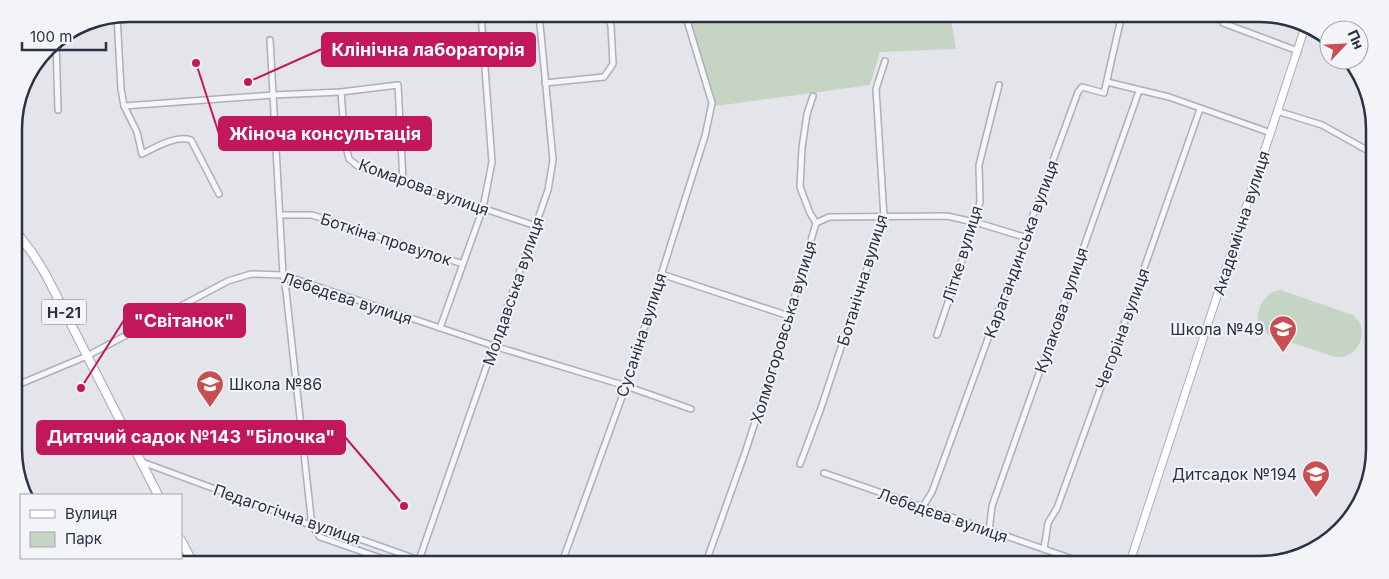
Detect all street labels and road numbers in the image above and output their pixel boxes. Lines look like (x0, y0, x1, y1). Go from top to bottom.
street label: Академічна вулиця (1208, 148, 1274, 298)
street label: Комарова вулиця (356, 154, 492, 220)
street label: Карагандинська вулиця (980, 157, 1062, 341)
street label: Літке вулиця (938, 203, 986, 305)
street label: Боткіна провулок (318, 208, 454, 270)
street label: Ботанічна вулиця (833, 212, 891, 348)
street label: Молдавська вулиця (478, 214, 548, 368)
street label: Холмогоровська вулиця (746, 238, 820, 426)
street label: Кулакова вулиця (1030, 245, 1092, 375)
street label: Чегоріна вулиця (1091, 266, 1153, 392)
street label: Лебедєва вулиця (279, 267, 415, 329)
street label: Сусаніна вулиця (612, 270, 670, 400)
road number: Н-21 (42, 300, 86, 324)
street label: Педагогічна вулиця (211, 479, 363, 549)
street label: Лебедєва вулиця (875, 483, 1011, 547)

